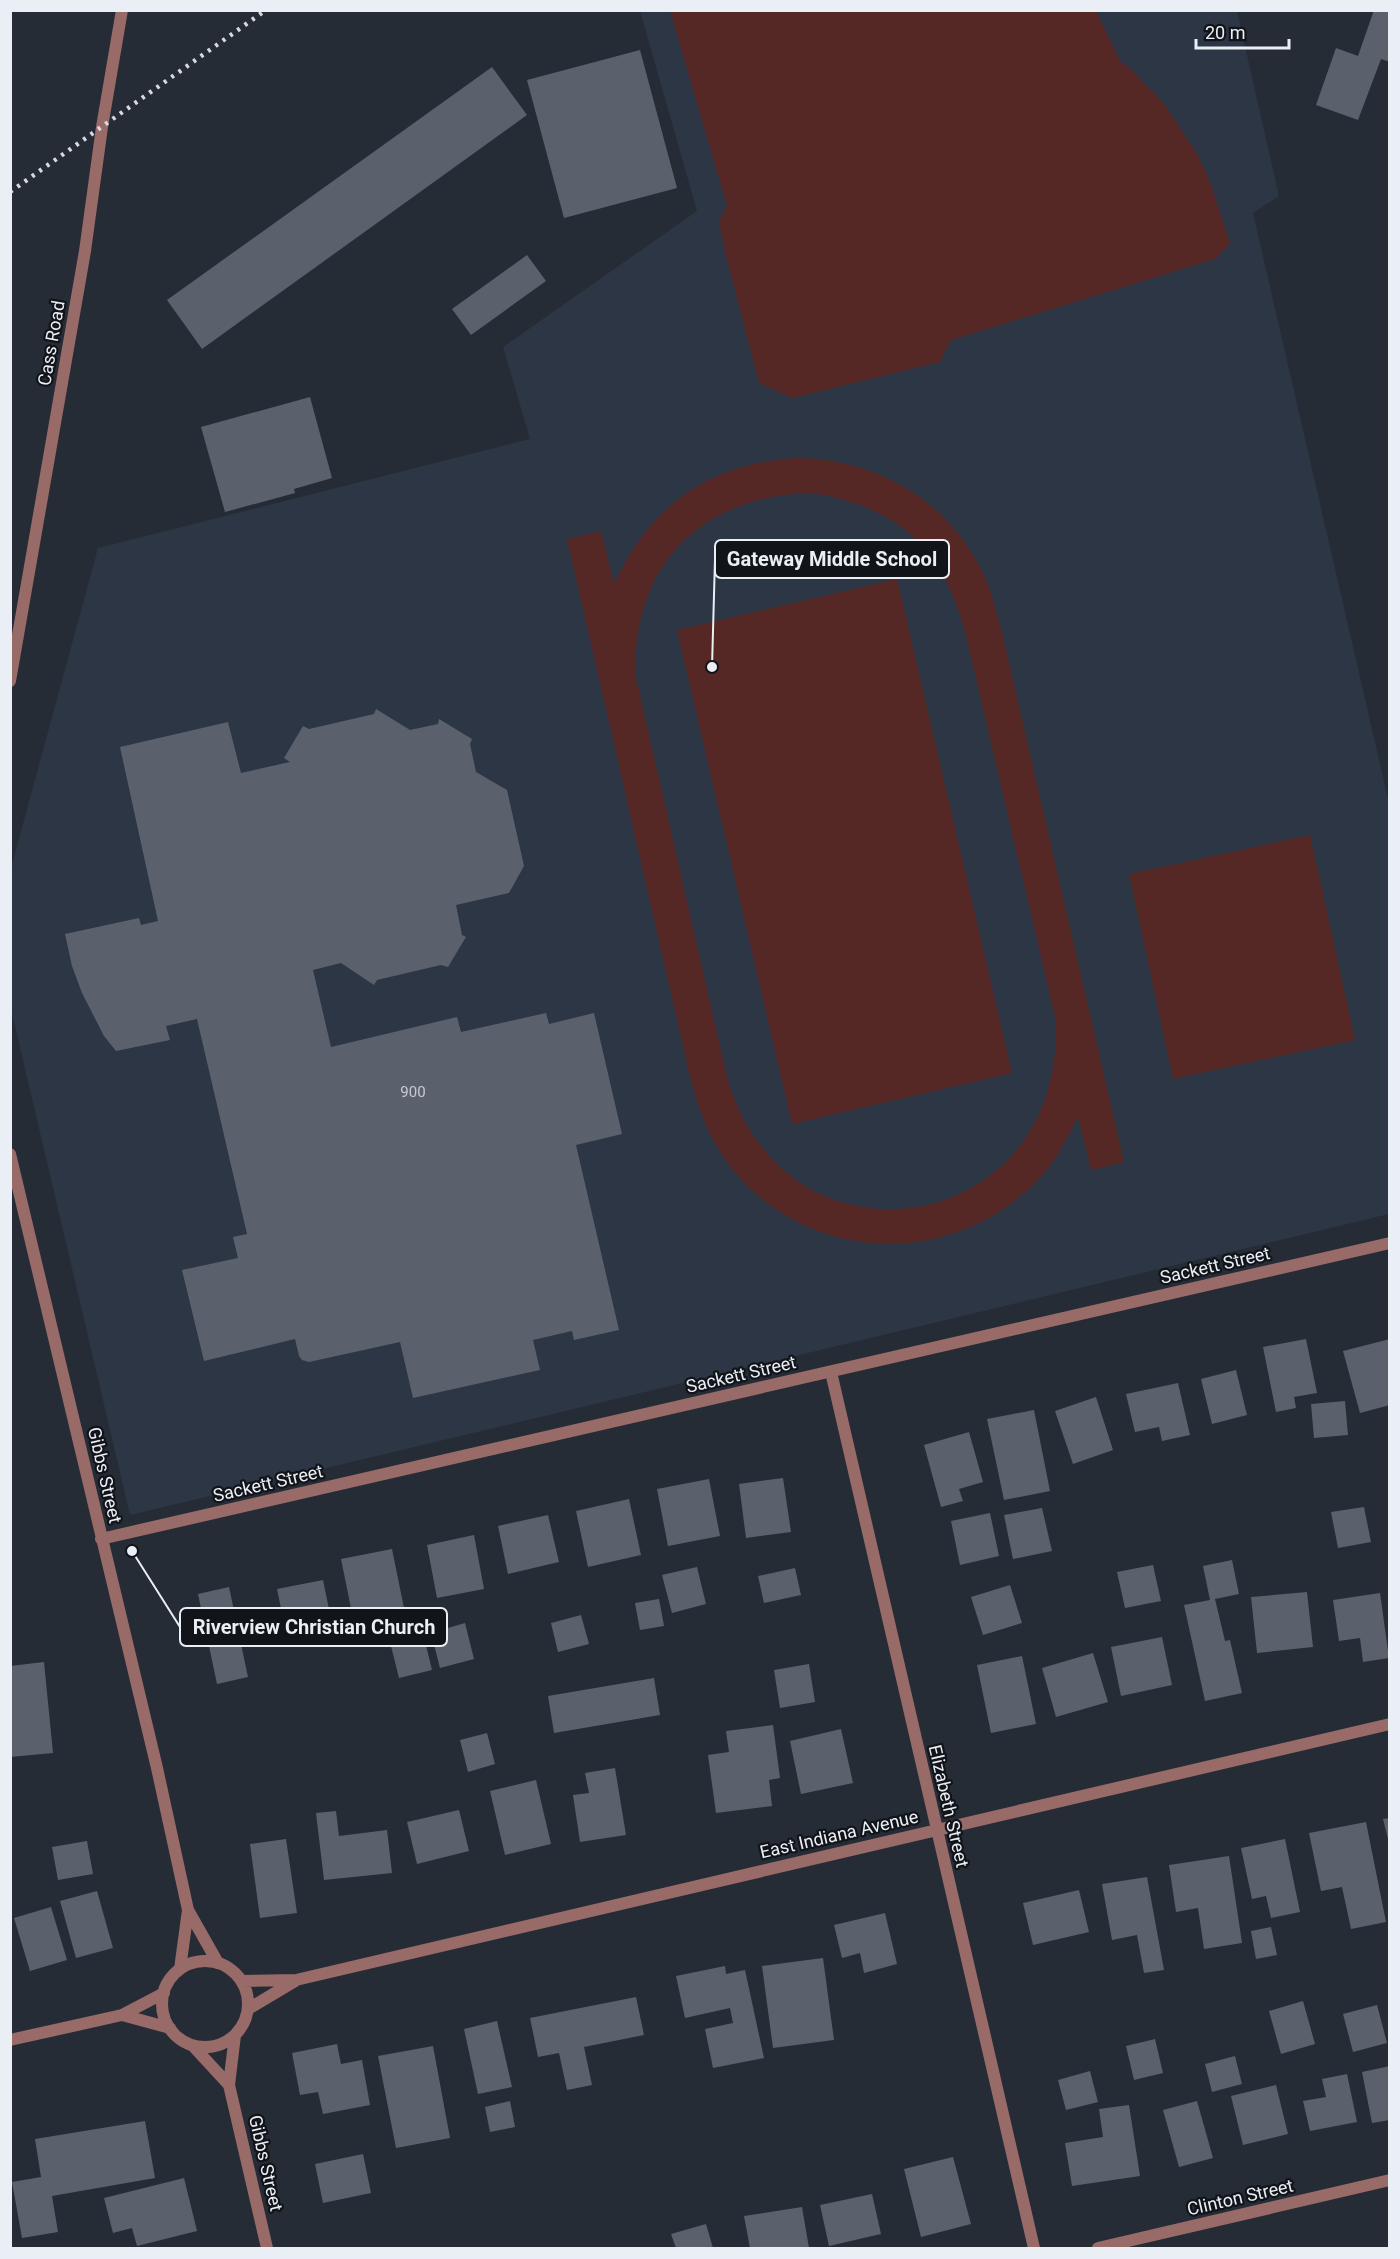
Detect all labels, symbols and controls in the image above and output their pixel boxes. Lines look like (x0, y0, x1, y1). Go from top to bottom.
scale bar (1196, 12, 1289, 50)
text: 20 m (1205, 22, 1245, 43)
street label: Cass Road (33, 299, 69, 387)
callout: Gateway Middle School (715, 540, 949, 578)
text: Gateway Middle School (727, 547, 937, 571)
house number: 900 (400, 1083, 426, 1101)
street label: Sackett Street (1158, 1242, 1272, 1288)
street label: Sackett Street (684, 1351, 798, 1397)
street label: Gibbs Street (84, 1425, 126, 1525)
street label: Sackett Street (211, 1460, 325, 1506)
callout: Riverview Christian Church (180, 1608, 447, 1646)
text: Riverview Christian Church (193, 1615, 435, 1639)
street label: Elizabeth Street (925, 1743, 973, 1869)
street label: East Indiana Avenue (758, 1806, 920, 1862)
street label: Gibbs Street (245, 2113, 287, 2213)
street label: Clinton Street (1185, 2175, 1295, 2219)

